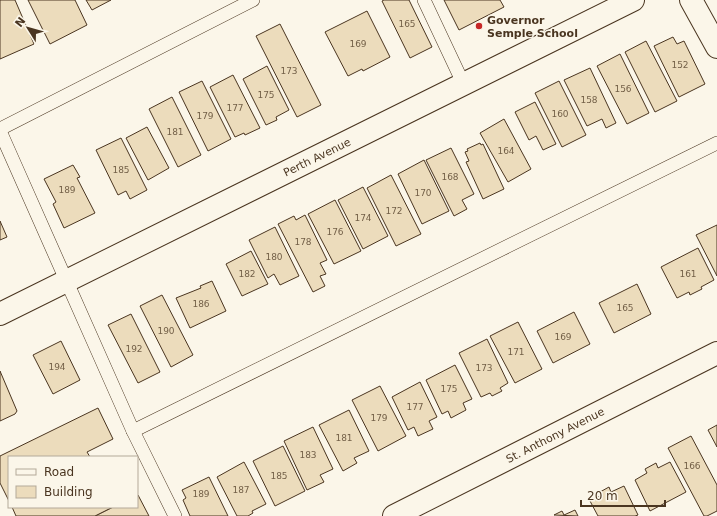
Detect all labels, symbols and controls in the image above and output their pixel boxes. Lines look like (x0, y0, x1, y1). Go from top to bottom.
north arrow (8, 8, 48, 48)
place label: Governor Semple School (487, 14, 578, 40)
text: N (12, 15, 28, 30)
house number: 165 (398, 19, 416, 29)
marker: Governor Semple School (474, 21, 484, 31)
house number: 169 (349, 39, 367, 49)
house number: 152 (671, 60, 689, 70)
house number: 173 (280, 66, 298, 76)
house number: 156 (614, 84, 632, 94)
house number: 175 (257, 90, 275, 100)
house number: 158 (580, 95, 598, 105)
house number: 177 (226, 103, 244, 113)
house number: 160 (551, 109, 569, 119)
house number: 179 (196, 111, 214, 121)
house number: 181 (166, 127, 184, 137)
street label: Perth Avenue (281, 135, 353, 179)
house number: 164 (497, 146, 515, 156)
house number: 185 (112, 165, 130, 175)
house number: 168 (441, 172, 459, 182)
house number: 189 (58, 185, 76, 195)
house number: 170 (414, 188, 432, 198)
house number: 172 (385, 206, 403, 216)
house number: 174 (354, 213, 372, 223)
house number: 176 (326, 227, 344, 237)
house number: 178 (294, 237, 312, 247)
house number: 180 (265, 252, 283, 262)
house number: 182 (238, 269, 256, 279)
house number: 161 (679, 269, 697, 279)
house number: 186 (192, 299, 210, 309)
house number: 165 (616, 303, 634, 313)
house number: 190 (157, 326, 175, 336)
house number: 169 (554, 332, 572, 342)
house number: 192 (125, 344, 143, 354)
house number: 171 (507, 347, 525, 357)
house number: 194 (48, 362, 66, 372)
house number: 173 (475, 363, 493, 373)
house number: 175 (440, 384, 458, 394)
house number: 177 (406, 402, 424, 412)
street label: St. Anthony Avenue (504, 405, 607, 466)
house number: 179 (370, 413, 388, 423)
house number: 181 (335, 433, 353, 443)
house number: 183 (299, 450, 317, 460)
legend (8, 456, 138, 508)
house number: 166 (683, 461, 701, 471)
text: Road (44, 465, 74, 479)
house number: 185 (270, 471, 288, 481)
scale bar (581, 482, 665, 508)
text: Building (44, 485, 93, 499)
house number: 187 (232, 485, 250, 495)
house number: 189 (192, 489, 210, 499)
text: 20 m (587, 489, 618, 503)

